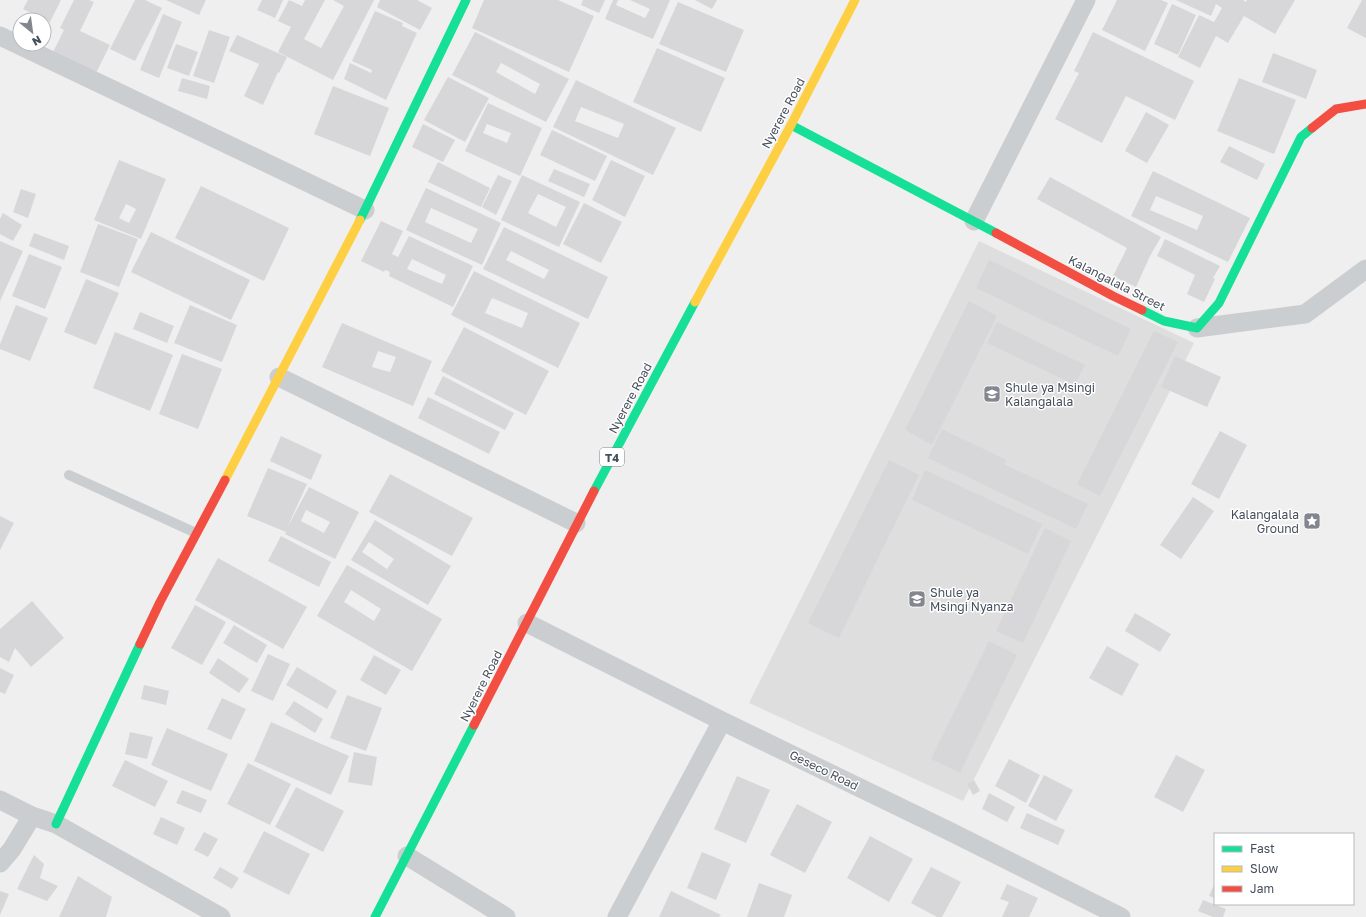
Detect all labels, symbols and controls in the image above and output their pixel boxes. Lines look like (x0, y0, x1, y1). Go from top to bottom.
north arrow (12, 12, 52, 52)
text: N (30, 33, 44, 49)
street label: Nyerere Road (758, 75, 808, 151)
street label: Kalangalala Street (1066, 252, 1168, 314)
street label: Nyerere Road (605, 360, 655, 436)
place label: Shule ya Msingi Kalangalala (1005, 380, 1095, 409)
school or university icon: Shule ya Msingi Kalangalala (982, 384, 1002, 404)
road number: T4 (600, 448, 624, 466)
place label: Kalangalala Ground (1231, 507, 1299, 536)
place icon: Kalangalala Ground (1302, 511, 1322, 531)
place label: Shule ya Msingi Nyanza (930, 585, 1013, 614)
school or university icon: Shule ya Msingi Nyanza (907, 589, 927, 609)
street label: Nyerere Road (457, 648, 505, 724)
street label: Geseco Road (787, 747, 861, 793)
legend (1214, 833, 1354, 905)
text: Fast (1250, 841, 1275, 856)
text: Slow (1250, 861, 1278, 876)
text: Jam (1250, 881, 1274, 896)

